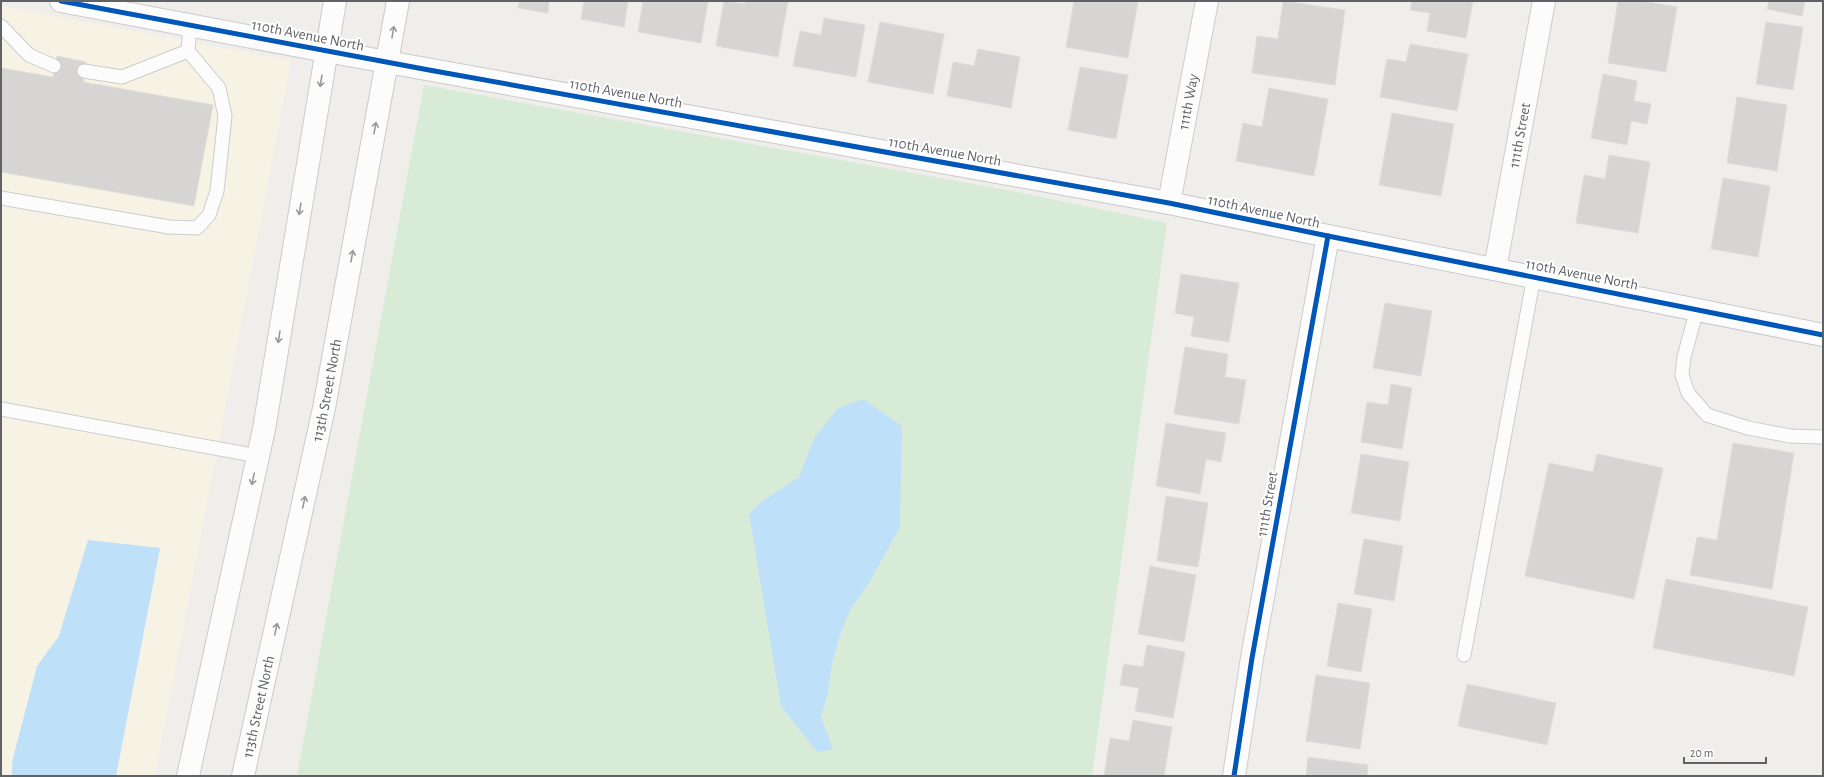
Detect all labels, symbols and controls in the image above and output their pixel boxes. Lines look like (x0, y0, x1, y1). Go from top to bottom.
street label: 110th Avenue North (250, 17, 365, 54)
one-way arrow (389, 26, 397, 39)
street label: 111th Way (1176, 72, 1201, 131)
one-way arrow (317, 74, 325, 87)
street label: 110th Avenue North (568, 76, 683, 111)
street label: 111th Street (1507, 101, 1533, 169)
one-way arrow (371, 122, 379, 135)
street label: 110th Avenue North (887, 134, 1002, 169)
street label: 110th Avenue North (1207, 192, 1321, 231)
one-way arrow (296, 202, 304, 215)
one-way arrow (348, 250, 356, 263)
street label: 110th Avenue North (1524, 256, 1639, 293)
one-way arrow (275, 331, 283, 344)
street label: 113th Street North (310, 338, 344, 443)
street label: 111th Street (1254, 470, 1281, 538)
one-way arrow (249, 472, 257, 485)
one-way arrow (300, 495, 308, 508)
one-way arrow (272, 622, 280, 635)
street label: 113th Street North (240, 654, 277, 759)
scale bar (1684, 739, 1766, 765)
text: 20 m (1690, 747, 1713, 759)

